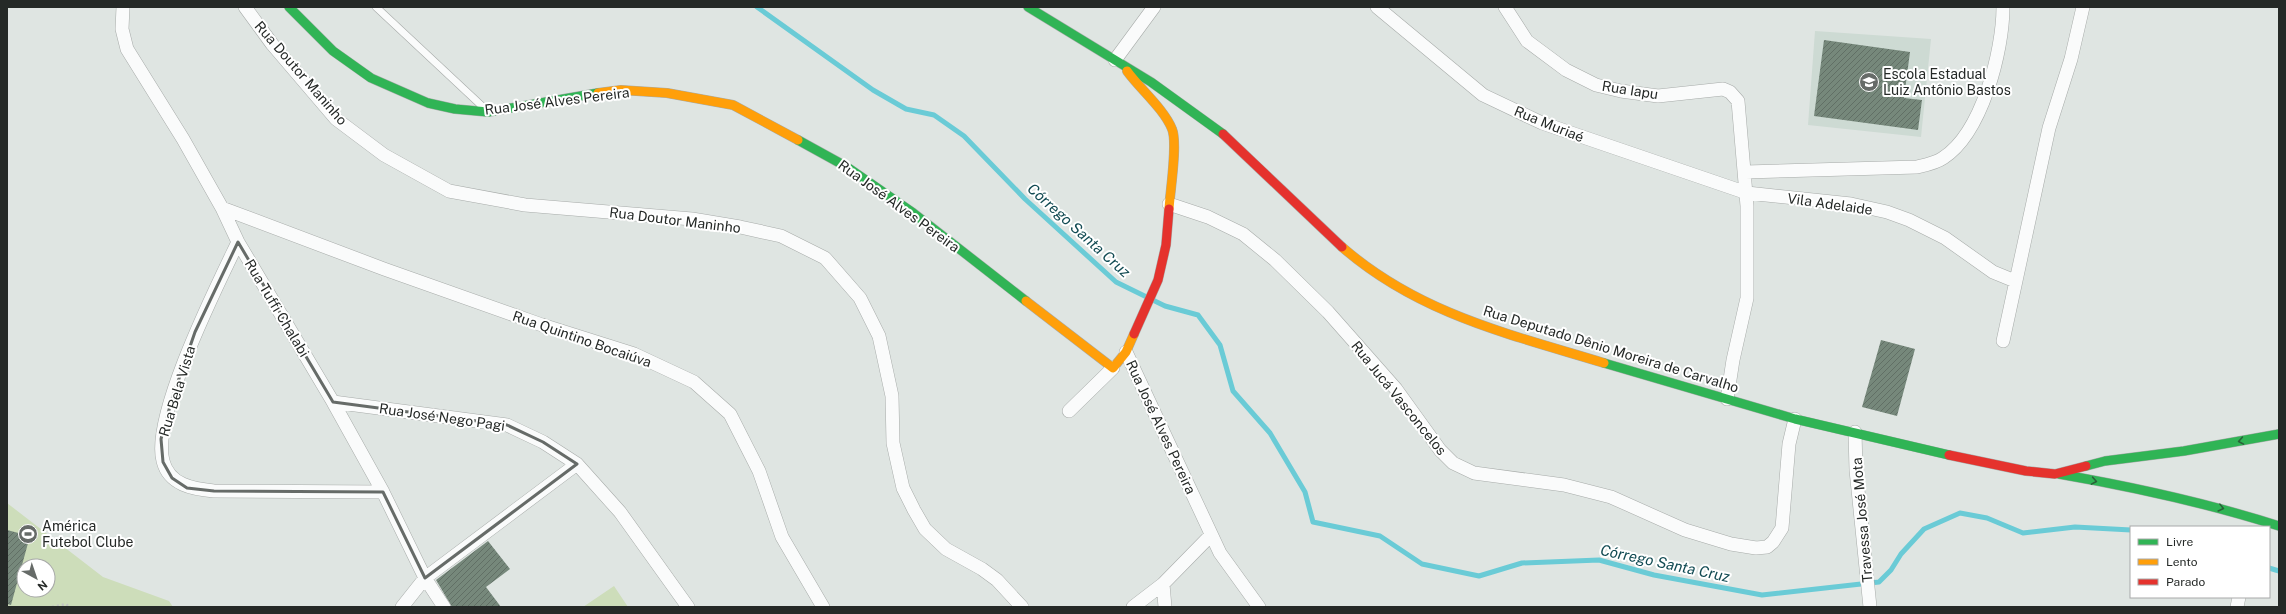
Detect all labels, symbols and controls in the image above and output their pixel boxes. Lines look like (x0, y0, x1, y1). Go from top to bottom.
street label: Rua Doutor Maninho (252, 18, 350, 128)
place label: Escola Estadual Luiz Antônio Bastos (1883, 66, 2011, 98)
school or university icon: Escola Estadual Luiz Antônio Bastos (1858, 71, 1880, 93)
street label: Rua Iapu (1601, 78, 1659, 102)
street label: Rua José Alves Pereira (484, 84, 630, 118)
street label: Rua Muriaé (1512, 103, 1586, 145)
street label: Rua José Alves Pereira (835, 157, 963, 255)
water label: Córrego Santa Cruz (1024, 180, 1134, 280)
street label: Vila Adelaide (1786, 190, 1874, 218)
street label: Rua Doutor Maninho (608, 204, 742, 236)
street label: Rua Tuffi Chalabi (242, 256, 312, 360)
street label: Rua Deputado Dênio Moreira de Carvalho (1481, 302, 1741, 396)
street label: Rua Quintino Bocaiúva (510, 308, 654, 370)
street label: Rua Jucá Vasconcelos (1348, 338, 1450, 458)
street label: Rua Bela Vista (156, 344, 198, 438)
street label: Rua José Alves Pereira (1123, 357, 1199, 497)
street label: Rua José Nego Pagi (378, 400, 506, 434)
one-way arrow (2237, 436, 2244, 445)
street label: Travessa José Mota (1849, 457, 1875, 583)
one-way arrow (2091, 476, 2097, 484)
one-way arrow (2217, 503, 2224, 512)
place label: América Futebol Clube (42, 518, 134, 550)
sports icon: América Futebol Clube (17, 523, 39, 545)
legend (2130, 526, 2270, 598)
text: Livre (2166, 535, 2194, 549)
water label: Córrego Santa Cruz (1599, 541, 1731, 585)
text: Lento (2166, 555, 2198, 569)
north arrow (16, 558, 56, 598)
text: Parado (2166, 575, 2205, 589)
text: N (35, 578, 50, 593)

